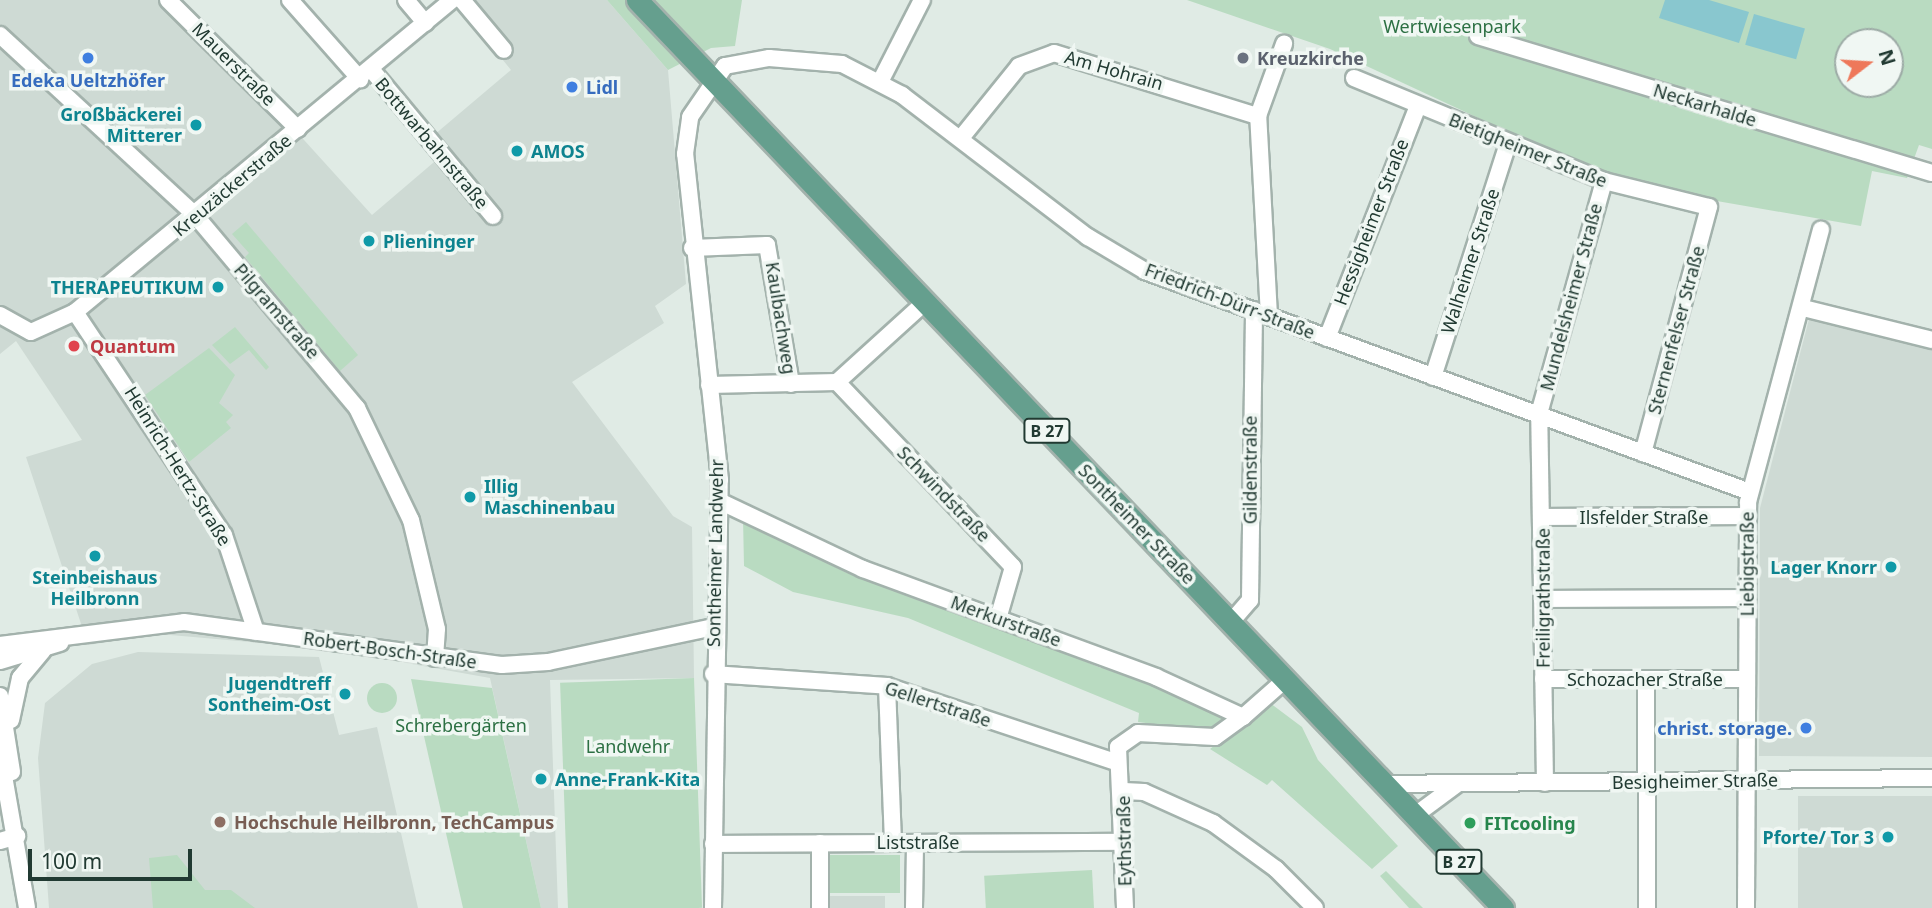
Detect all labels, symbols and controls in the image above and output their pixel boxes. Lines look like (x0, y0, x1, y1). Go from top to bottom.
park label: Wertwiesenpark (1383, 15, 1521, 37)
street label: Mauerstraße (188, 18, 280, 110)
north arrow (1834, 28, 1904, 98)
street label: Am Hohrain (1062, 46, 1166, 94)
text: N (1872, 46, 1902, 69)
place label: Kreuzkirche (1257, 47, 1364, 69)
marker: Edeka Ueltzhöfer (80, 50, 96, 66)
marker: Kreuzkirche (1235, 50, 1251, 66)
place label: Edeka Ueltzhöfer (11, 69, 165, 91)
street label: Bottwarbahnstraße (371, 73, 493, 213)
place label: Lidl (586, 76, 618, 98)
marker: Lidl (564, 79, 580, 95)
street label: Neckarhalde (1651, 79, 1759, 131)
place label: Großbäckerei Mitterer (60, 104, 182, 146)
street label: Bietigheimer Straße (1446, 108, 1610, 192)
marker: Großbäckerei Mitterer (188, 117, 204, 133)
street label: Kreuzäckerstraße (168, 129, 296, 241)
street label: Hessigheimer Straße (1329, 136, 1413, 308)
place label: AMOS (531, 140, 585, 162)
marker: AMOS (509, 143, 525, 159)
street label: Walheimer Straße (1436, 186, 1504, 336)
street label: Mundelsheimer Straße (1536, 201, 1606, 393)
place label: Plieninger (383, 230, 475, 252)
marker: Plieninger (361, 233, 377, 249)
street label: Sternenfelser Straße (1643, 244, 1709, 416)
street label: Pilgramstraße (230, 259, 324, 363)
street label: Friedrich-Dürr-Straße (1142, 259, 1318, 343)
street label: Kaulbachweg (761, 260, 801, 376)
place label: THERAPEUTIKUM (51, 276, 204, 298)
marker: THERAPEUTIKUM (210, 279, 226, 295)
place label: Quantum (90, 335, 175, 357)
marker: Quantum (64, 336, 84, 356)
street label: Heinrich-Hertz-Straße (120, 382, 236, 550)
street label: Gildenstraße (1239, 416, 1261, 524)
road number: B 27 (1023, 418, 1072, 444)
street label: Schwindstraße (893, 442, 995, 546)
street label: Sontheimer Landwehr (703, 459, 727, 647)
street label: Sontheimer Straße (1074, 460, 1200, 588)
place label: Illig Maschinenbau (484, 476, 615, 518)
marker: Illig Maschinenbau (462, 489, 478, 505)
street label: Ilsfelder Straße (1580, 506, 1708, 528)
street label: Liebigstraße (1736, 512, 1758, 616)
street label: Freiligrathstraße (1532, 528, 1554, 668)
marker: Steinbeishaus Heilbronn (87, 548, 103, 564)
place label: Lager Knorr (1770, 556, 1877, 578)
marker: Lager Knorr (1883, 559, 1899, 575)
place label: Steinbeishaus Heilbronn (32, 567, 158, 610)
street label: Merkurstraße (948, 591, 1064, 651)
street label: Robert-Bosch-Straße (302, 627, 478, 673)
street label: Schozacher Straße (1567, 668, 1723, 690)
place label: Jugendtreff Sontheim-Ost (208, 673, 331, 716)
street label: Gellertstraße (882, 677, 994, 731)
marker: Jugendtreff Sontheim-Ost (337, 686, 353, 702)
park label: Schrebergärten (395, 714, 527, 736)
place label: christ. storage. (1657, 717, 1792, 739)
marker: christ. storage. (1798, 720, 1814, 736)
park label: Landwehr (586, 735, 670, 757)
place label: Anne-Frank-Kita (555, 768, 700, 790)
street label: Besigheimer Straße (1612, 769, 1778, 793)
marker: Anne-Frank-Kita (533, 771, 549, 787)
street label: Eythstraße (1112, 796, 1136, 886)
place label: Hochschule Heilbronn, TechCampus (234, 811, 554, 833)
place label: FITcooling (1484, 812, 1576, 834)
marker: Hochschule Heilbronn, TechCampus (212, 814, 228, 830)
marker: FITcooling (1462, 815, 1478, 831)
place label: Pforte/ Tor 3 (1762, 826, 1874, 848)
marker: Pforte/ Tor 3 (1880, 829, 1896, 845)
street label: Liststraße (877, 831, 959, 853)
scale bar (32, 834, 196, 878)
text: 100 m (41, 847, 102, 875)
road number: B 27 (1434, 849, 1484, 874)

